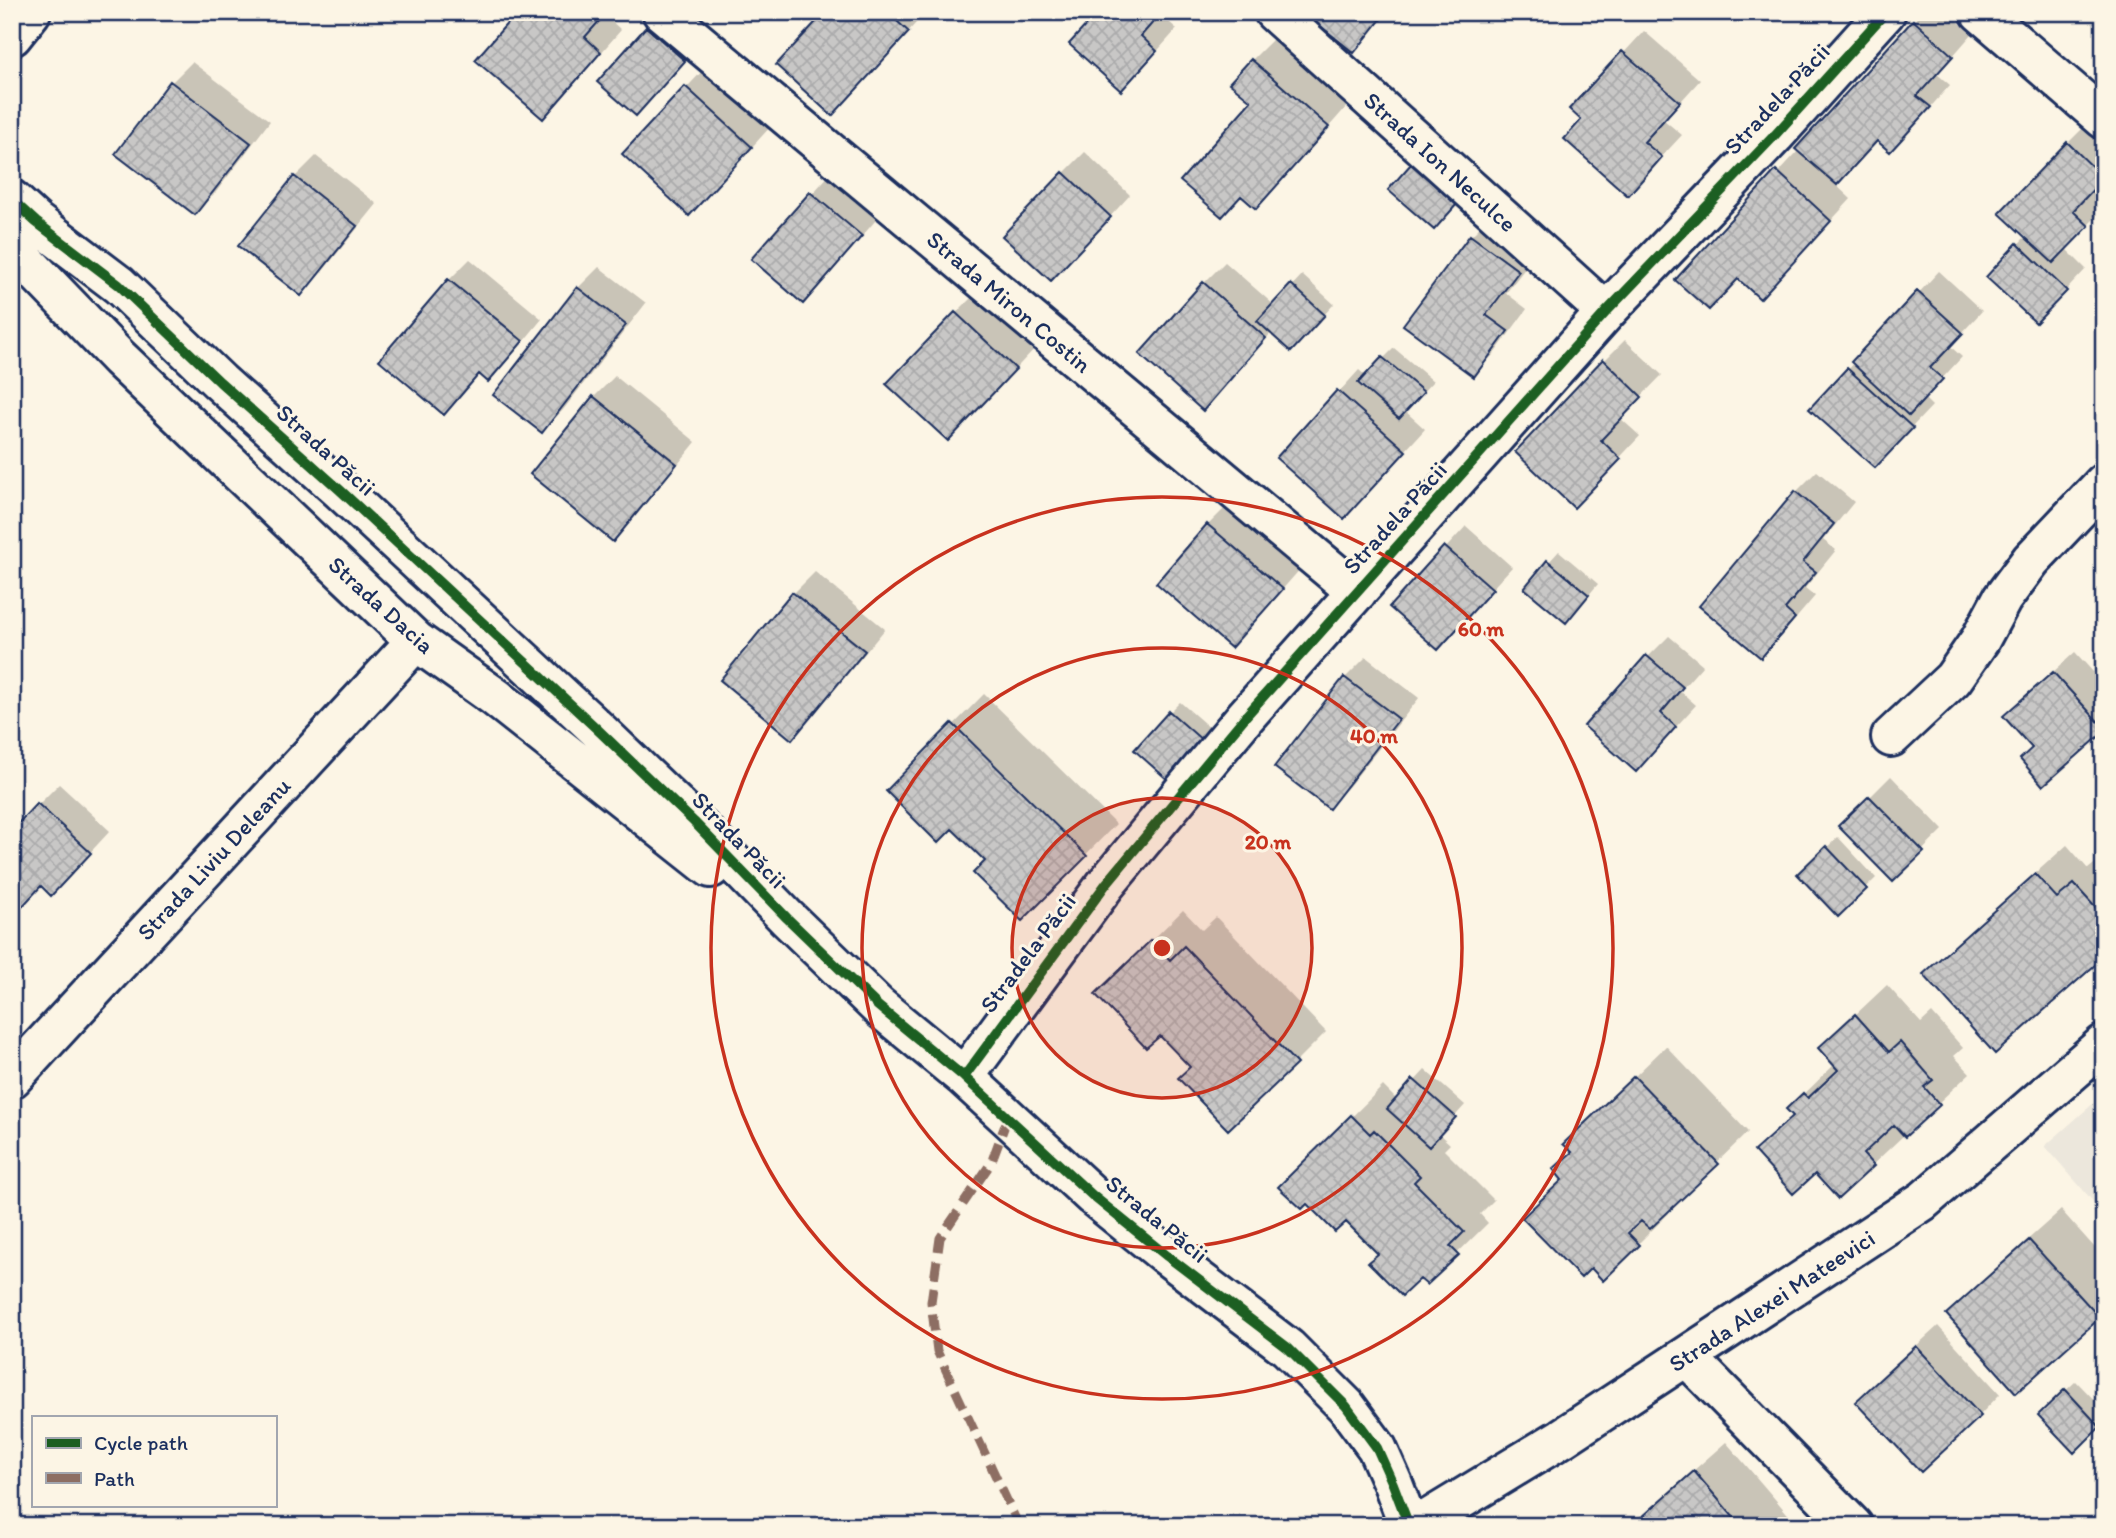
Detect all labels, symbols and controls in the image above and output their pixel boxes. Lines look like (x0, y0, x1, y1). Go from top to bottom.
street label: Stradela Păcii (1718, 37, 1836, 160)
street label: Strada Ion Neculce (1358, 85, 1523, 238)
street label: Strada Miron Costin (921, 224, 1098, 379)
street label: Strada Păcii (271, 398, 382, 502)
street label: Stradela Păcii (1336, 455, 1453, 580)
street label: Strada Dacia (323, 550, 440, 660)
text: 60 m (1458, 616, 1505, 641)
text: 40 m (1350, 723, 1398, 748)
street label: Strada Liviu Deleanu (131, 771, 297, 946)
street label: Strada Păcii (686, 785, 793, 894)
text: 20 m (1245, 829, 1292, 854)
street label: Stradela Păcii (973, 887, 1082, 1018)
centre of rings (1150, 936, 1174, 960)
street label: Strada Păcii (1100, 1169, 1214, 1269)
street label: Strada Alexei Mateevici (1663, 1223, 1880, 1378)
legend (32, 1416, 276, 1506)
text: Cycle path (94, 1430, 188, 1455)
text: Path (94, 1466, 135, 1491)

